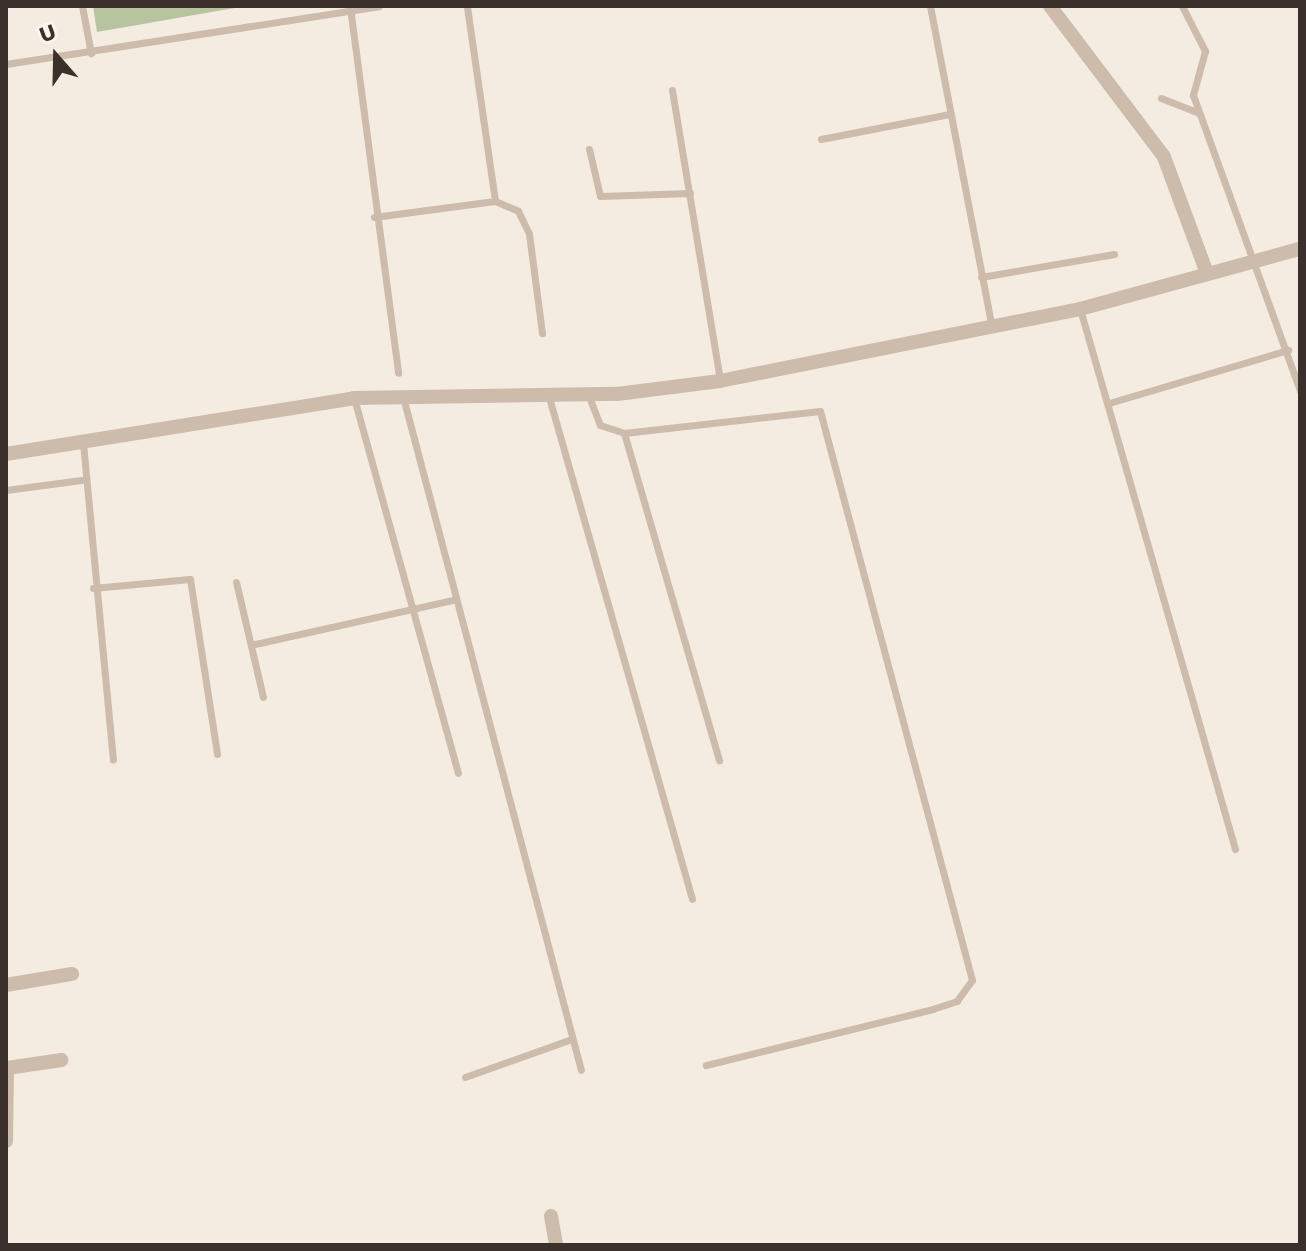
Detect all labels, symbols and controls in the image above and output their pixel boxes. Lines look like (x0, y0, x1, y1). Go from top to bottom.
north arrow (16, 16, 96, 96)
text: U (36, 19, 59, 47)

